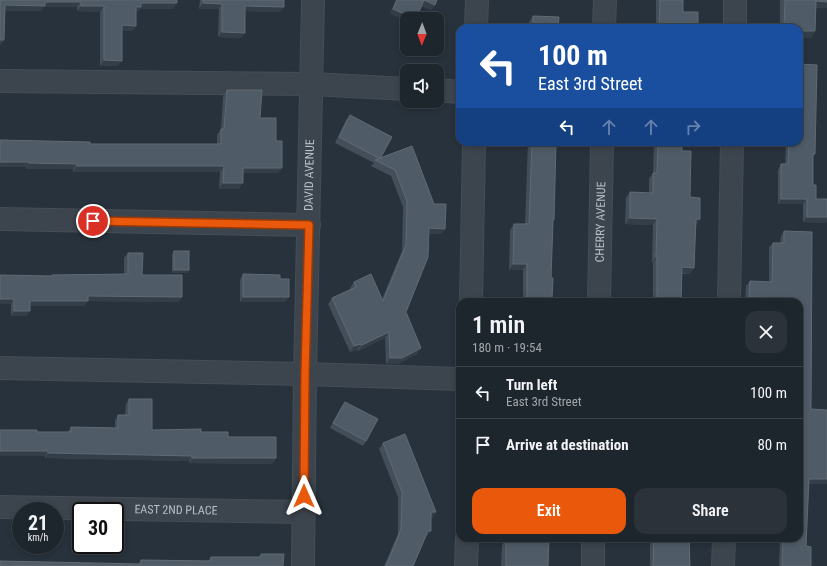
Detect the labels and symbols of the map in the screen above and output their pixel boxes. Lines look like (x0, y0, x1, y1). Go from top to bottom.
north arrow (400, 12, 444, 56)
street label: DAVID AVENUE (301, 139, 317, 211)
street label: CHERRY AVENUE (593, 181, 608, 263)
pin (76, 204, 110, 238)
position arrow (283, 475, 325, 517)
speed limit sign: 30 (72, 502, 124, 554)
street label: EAST 2ND PLACE (134, 502, 218, 518)

